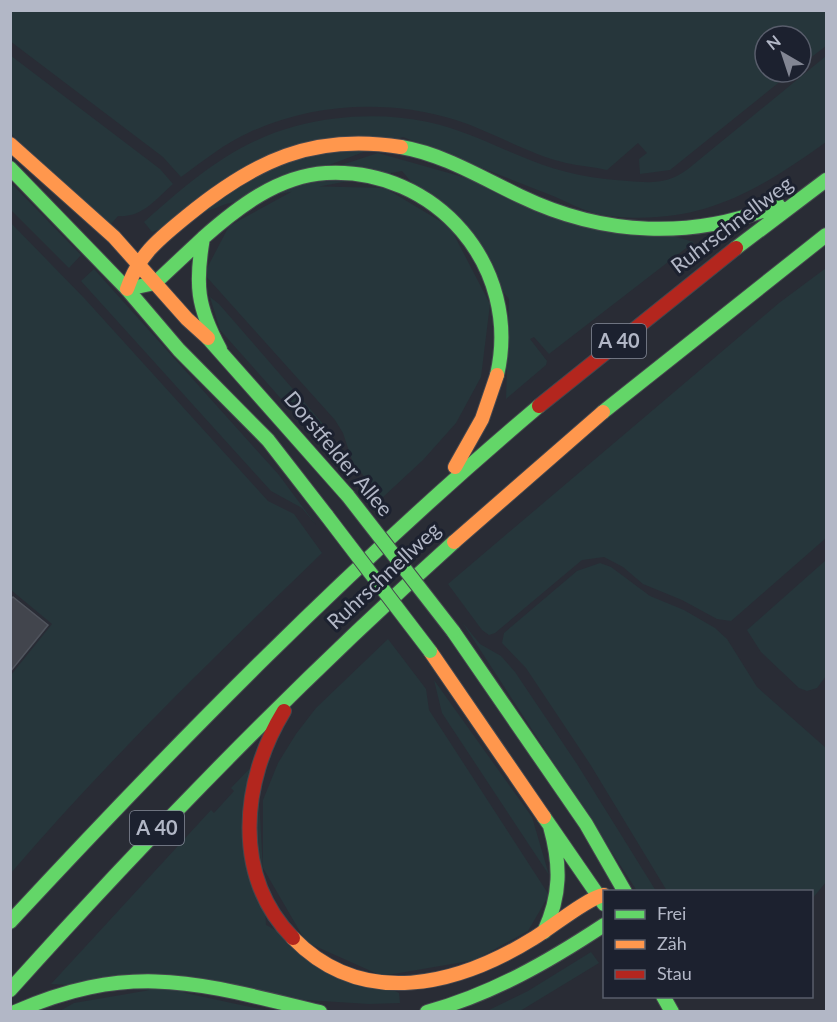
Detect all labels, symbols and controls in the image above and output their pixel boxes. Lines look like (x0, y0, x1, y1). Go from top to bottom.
north arrow (753, 24, 813, 84)
text: N (762, 31, 784, 53)
street label: Ruhrschnellweg (665, 170, 797, 278)
road number: A 40 (592, 324, 646, 358)
street label: Dorstfelder Allee (280, 385, 399, 521)
street label: Ruhrschnellweg (321, 516, 445, 634)
road number: A 40 (130, 811, 184, 845)
legend (603, 890, 813, 998)
text: Frei (657, 902, 686, 924)
text: Zäh (657, 932, 687, 954)
text: Stau (657, 962, 692, 984)

